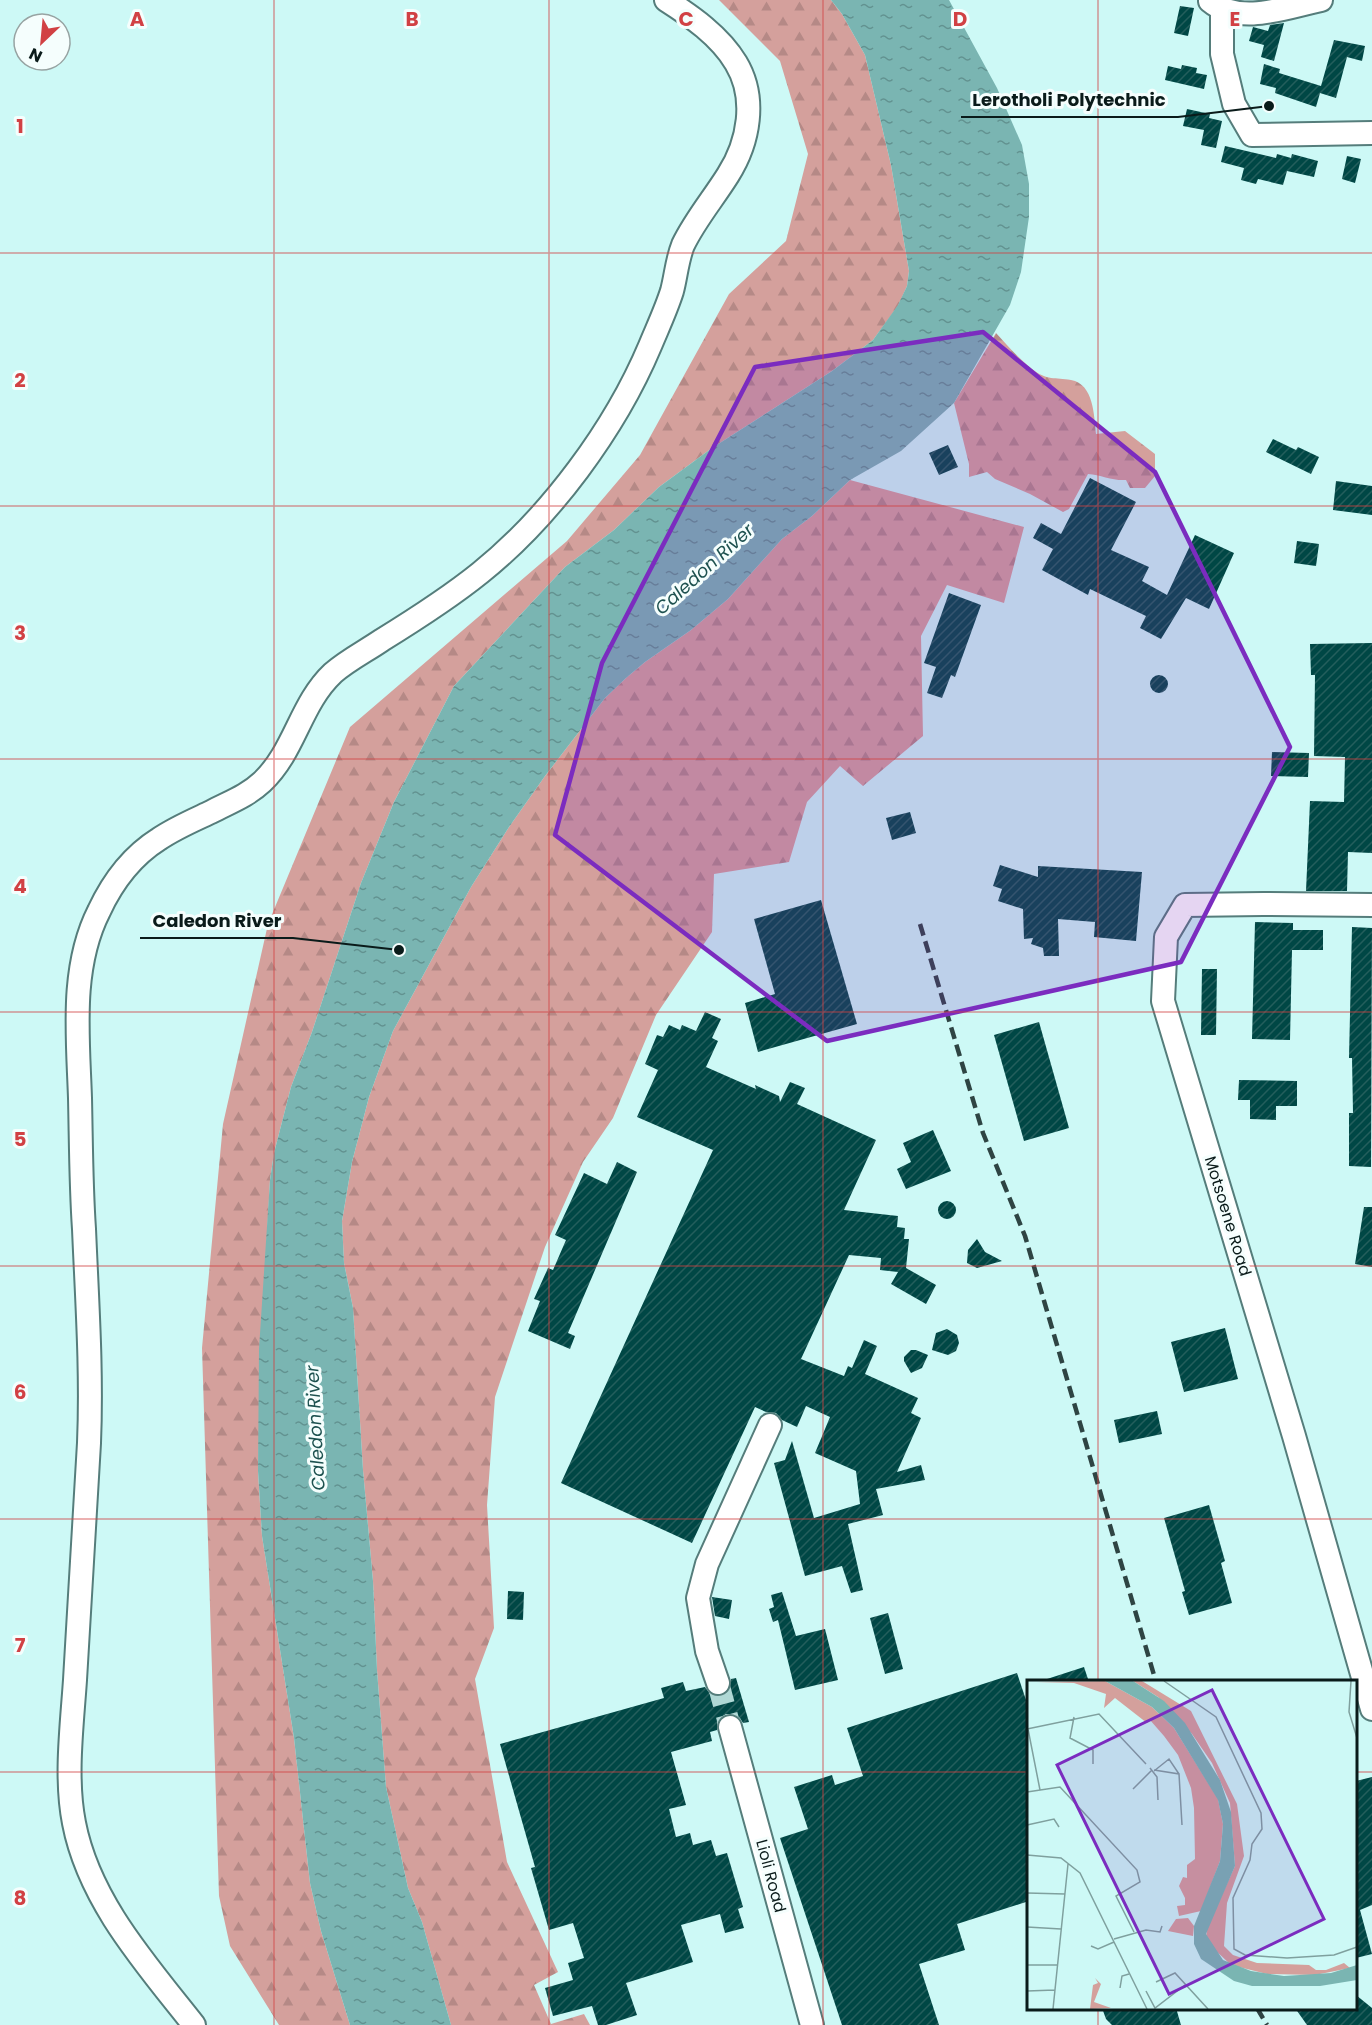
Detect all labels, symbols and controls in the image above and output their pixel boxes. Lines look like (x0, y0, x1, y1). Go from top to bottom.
text: A (130, 5, 145, 33)
text: B (405, 5, 419, 33)
text: C (678, 5, 694, 33)
text: D (953, 5, 967, 33)
text: E (1230, 5, 1240, 33)
north arrow (12, 12, 72, 72)
text: N (25, 42, 46, 68)
callout: Lerotholi Polytechnic (961, 81, 1178, 117)
text: Lerotholi Polytechnic (972, 87, 1166, 112)
text: 1 (16, 112, 24, 140)
text: 2 (14, 366, 26, 394)
water label: Caledon River (649, 517, 760, 620)
text: 3 (14, 619, 26, 647)
text: 4 (13, 872, 27, 900)
callout: Caledon River (140, 902, 293, 938)
text: Caledon River (152, 908, 282, 933)
text: 5 (14, 1125, 27, 1153)
street label: Motsoene Road (1199, 1153, 1257, 1279)
water label: Caledon River (299, 1363, 331, 1491)
text: 6 (14, 1378, 26, 1406)
text: 7 (15, 1631, 26, 1659)
inset map (1027, 1680, 1357, 2010)
street label: Lioli Road (750, 1837, 792, 1915)
text: 8 (14, 1884, 26, 1912)

